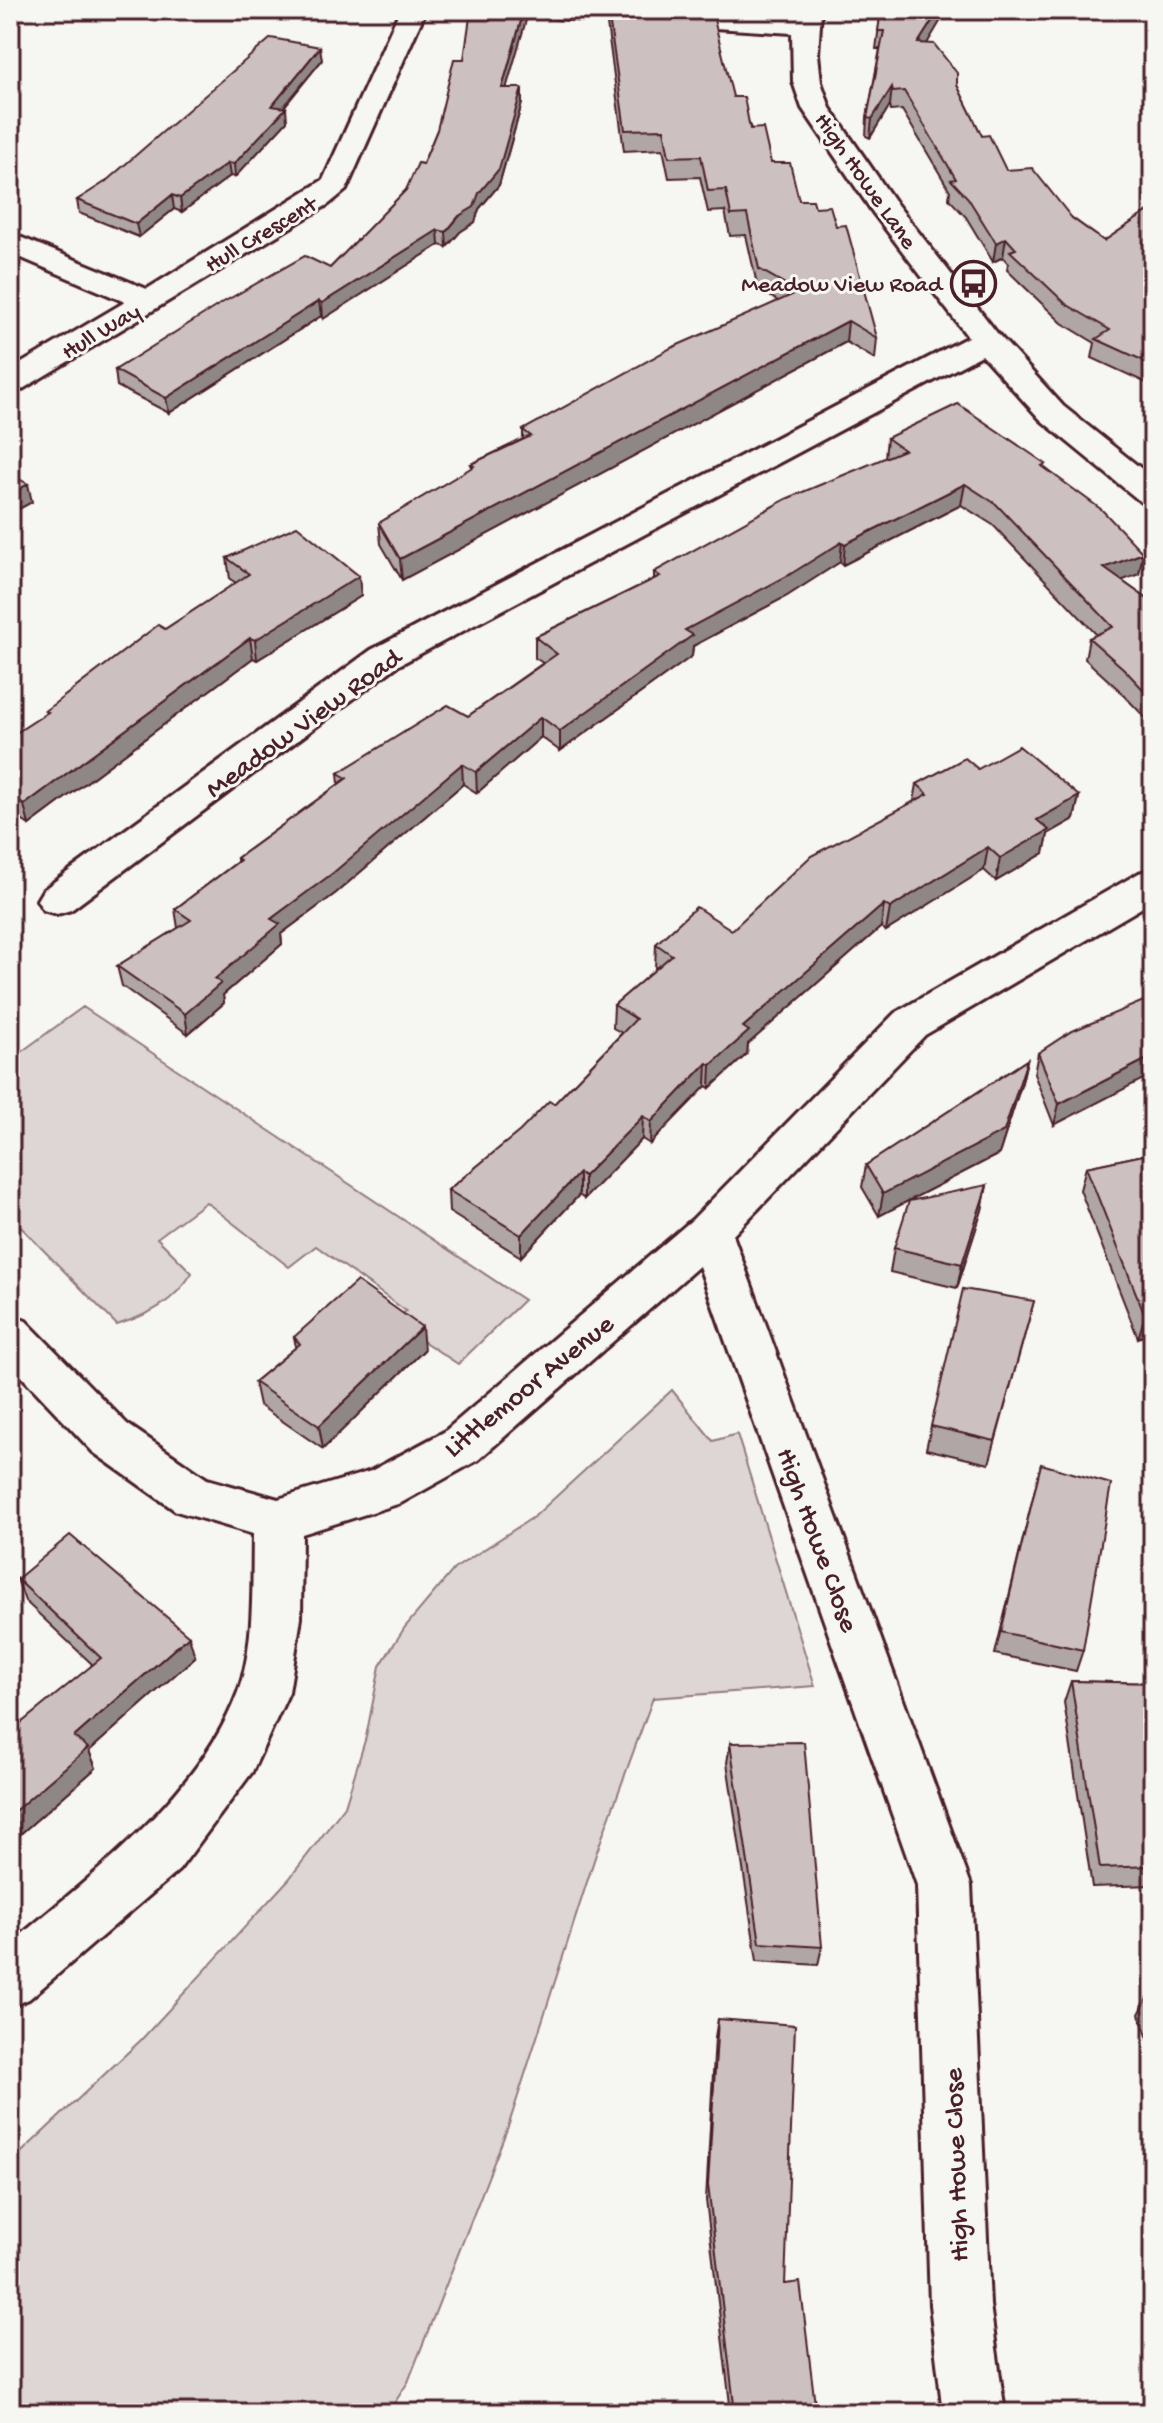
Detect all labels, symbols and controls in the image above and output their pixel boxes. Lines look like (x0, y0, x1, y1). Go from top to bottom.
street label: High Howe Lane (806, 108, 922, 256)
street label: Hull Crescent (200, 190, 325, 281)
bus stop icon: Meadow View Road (949, 259, 997, 307)
place label: Meadow View Road (741, 272, 944, 301)
street label: Hull Way (57, 298, 147, 368)
street label: Meadow View Road (200, 641, 411, 807)
street label: Littlemoor Avenue (438, 1308, 622, 1466)
street label: High Howe Close (767, 1444, 865, 1638)
street label: High Howe Close (939, 2067, 978, 2262)

